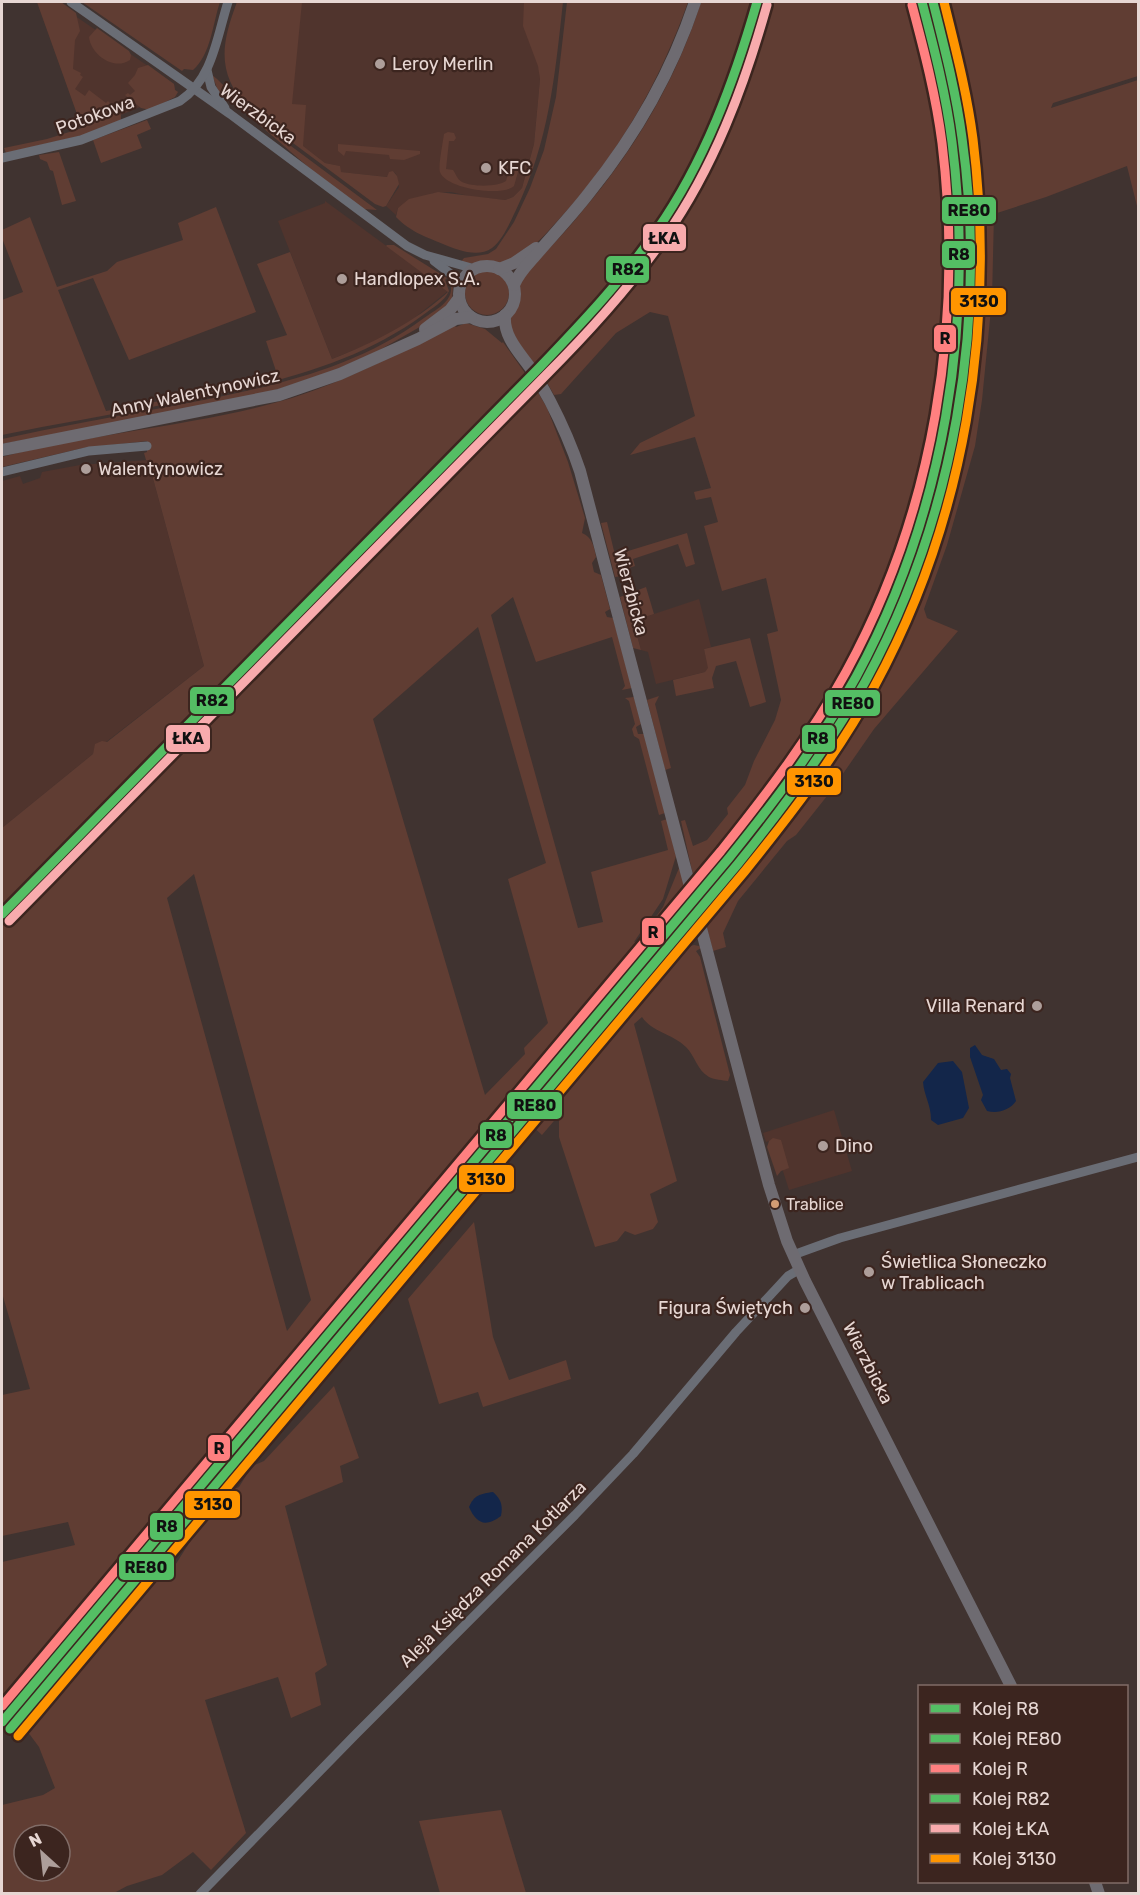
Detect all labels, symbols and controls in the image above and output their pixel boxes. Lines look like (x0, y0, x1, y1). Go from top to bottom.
place label: Leroy Merlin (392, 53, 493, 75)
marker: Leroy Merlin (373, 57, 387, 71)
street label: Wierzbicka (216, 79, 300, 149)
street label: Potokowa (53, 91, 137, 139)
place label: KFC (498, 157, 531, 179)
marker: KFC (479, 161, 493, 175)
line badge: RE80 (941, 196, 997, 225)
text: RE80 (948, 201, 991, 220)
line badge: ŁKA (642, 223, 687, 252)
text: ŁKA (648, 229, 680, 248)
line badge: R8 (941, 240, 976, 269)
text: R8 (948, 245, 970, 264)
line badge: R82 (605, 255, 650, 284)
text: R82 (612, 260, 644, 279)
place label: Handlopex S.A. (354, 268, 480, 290)
marker: Handlopex S.A. (335, 272, 349, 286)
line badge: 3130 (950, 287, 1007, 316)
text: 3130 (959, 292, 999, 311)
line badge: R (933, 324, 957, 353)
text: R (939, 329, 951, 348)
street label: Anny Walentynowicz (108, 364, 282, 422)
place label: Walentynowicz (98, 458, 223, 480)
marker: Walentynowicz (79, 462, 93, 476)
street label: Wierzbicka (609, 546, 653, 638)
line badge: R82 (189, 686, 235, 715)
line badge: RE80 (824, 689, 881, 717)
text: R82 (196, 691, 228, 710)
text: RE80 (832, 694, 875, 713)
line badge: ŁKA (165, 724, 211, 753)
line badge: R8 (801, 724, 836, 753)
text: ŁKA (172, 729, 204, 748)
text: R8 (807, 729, 829, 748)
line badge: 3130 (786, 767, 842, 796)
text: 3130 (794, 772, 834, 791)
line badge: R (641, 917, 665, 946)
text: R (647, 923, 659, 942)
place label: Villa Renard (926, 995, 1025, 1017)
marker: Villa Renard (1030, 999, 1044, 1013)
line badge: RE80 (506, 1091, 563, 1120)
text: RE80 (514, 1096, 557, 1115)
line badge: R8 (479, 1121, 513, 1149)
text: R8 (485, 1126, 507, 1145)
place label: Dino (835, 1135, 873, 1157)
marker: Dino (816, 1139, 830, 1153)
line badge: 3130 (458, 1164, 515, 1193)
text: 3130 (466, 1170, 506, 1189)
place label: Trablice (786, 1195, 844, 1214)
marker: Trablice (769, 1198, 781, 1210)
place label: Świetlica Słoneczko w Trablicach (881, 1251, 1047, 1294)
marker: Świetlica Słoneczko w Trablicach (862, 1265, 876, 1279)
place label: Figura Świętych (658, 1297, 793, 1319)
marker: Figura Świętych (798, 1301, 812, 1315)
street label: Wierzbicka (838, 1318, 898, 1408)
line badge: R (207, 1434, 231, 1462)
text: R (213, 1439, 225, 1458)
street label: Aleja Księdza Romana Kotlarza (395, 1476, 591, 1672)
line badge: 3130 (184, 1490, 241, 1519)
text: 3130 (193, 1495, 233, 1514)
line badge: R8 (149, 1512, 184, 1541)
text: R8 (156, 1517, 178, 1536)
line badge: RE80 (118, 1553, 175, 1581)
text: RE80 (125, 1558, 168, 1577)
legend (918, 1685, 1128, 1883)
text: Kolej R8 (972, 1698, 1039, 1720)
text: Kolej RE80 (972, 1728, 1062, 1750)
text: Kolej R (972, 1758, 1028, 1780)
text: Kolej R82 (972, 1788, 1050, 1810)
text: Kolej ŁKA (972, 1818, 1049, 1840)
north arrow (12, 1823, 72, 1883)
text: N (26, 1829, 45, 1851)
text: Kolej 3130 (972, 1848, 1057, 1870)

